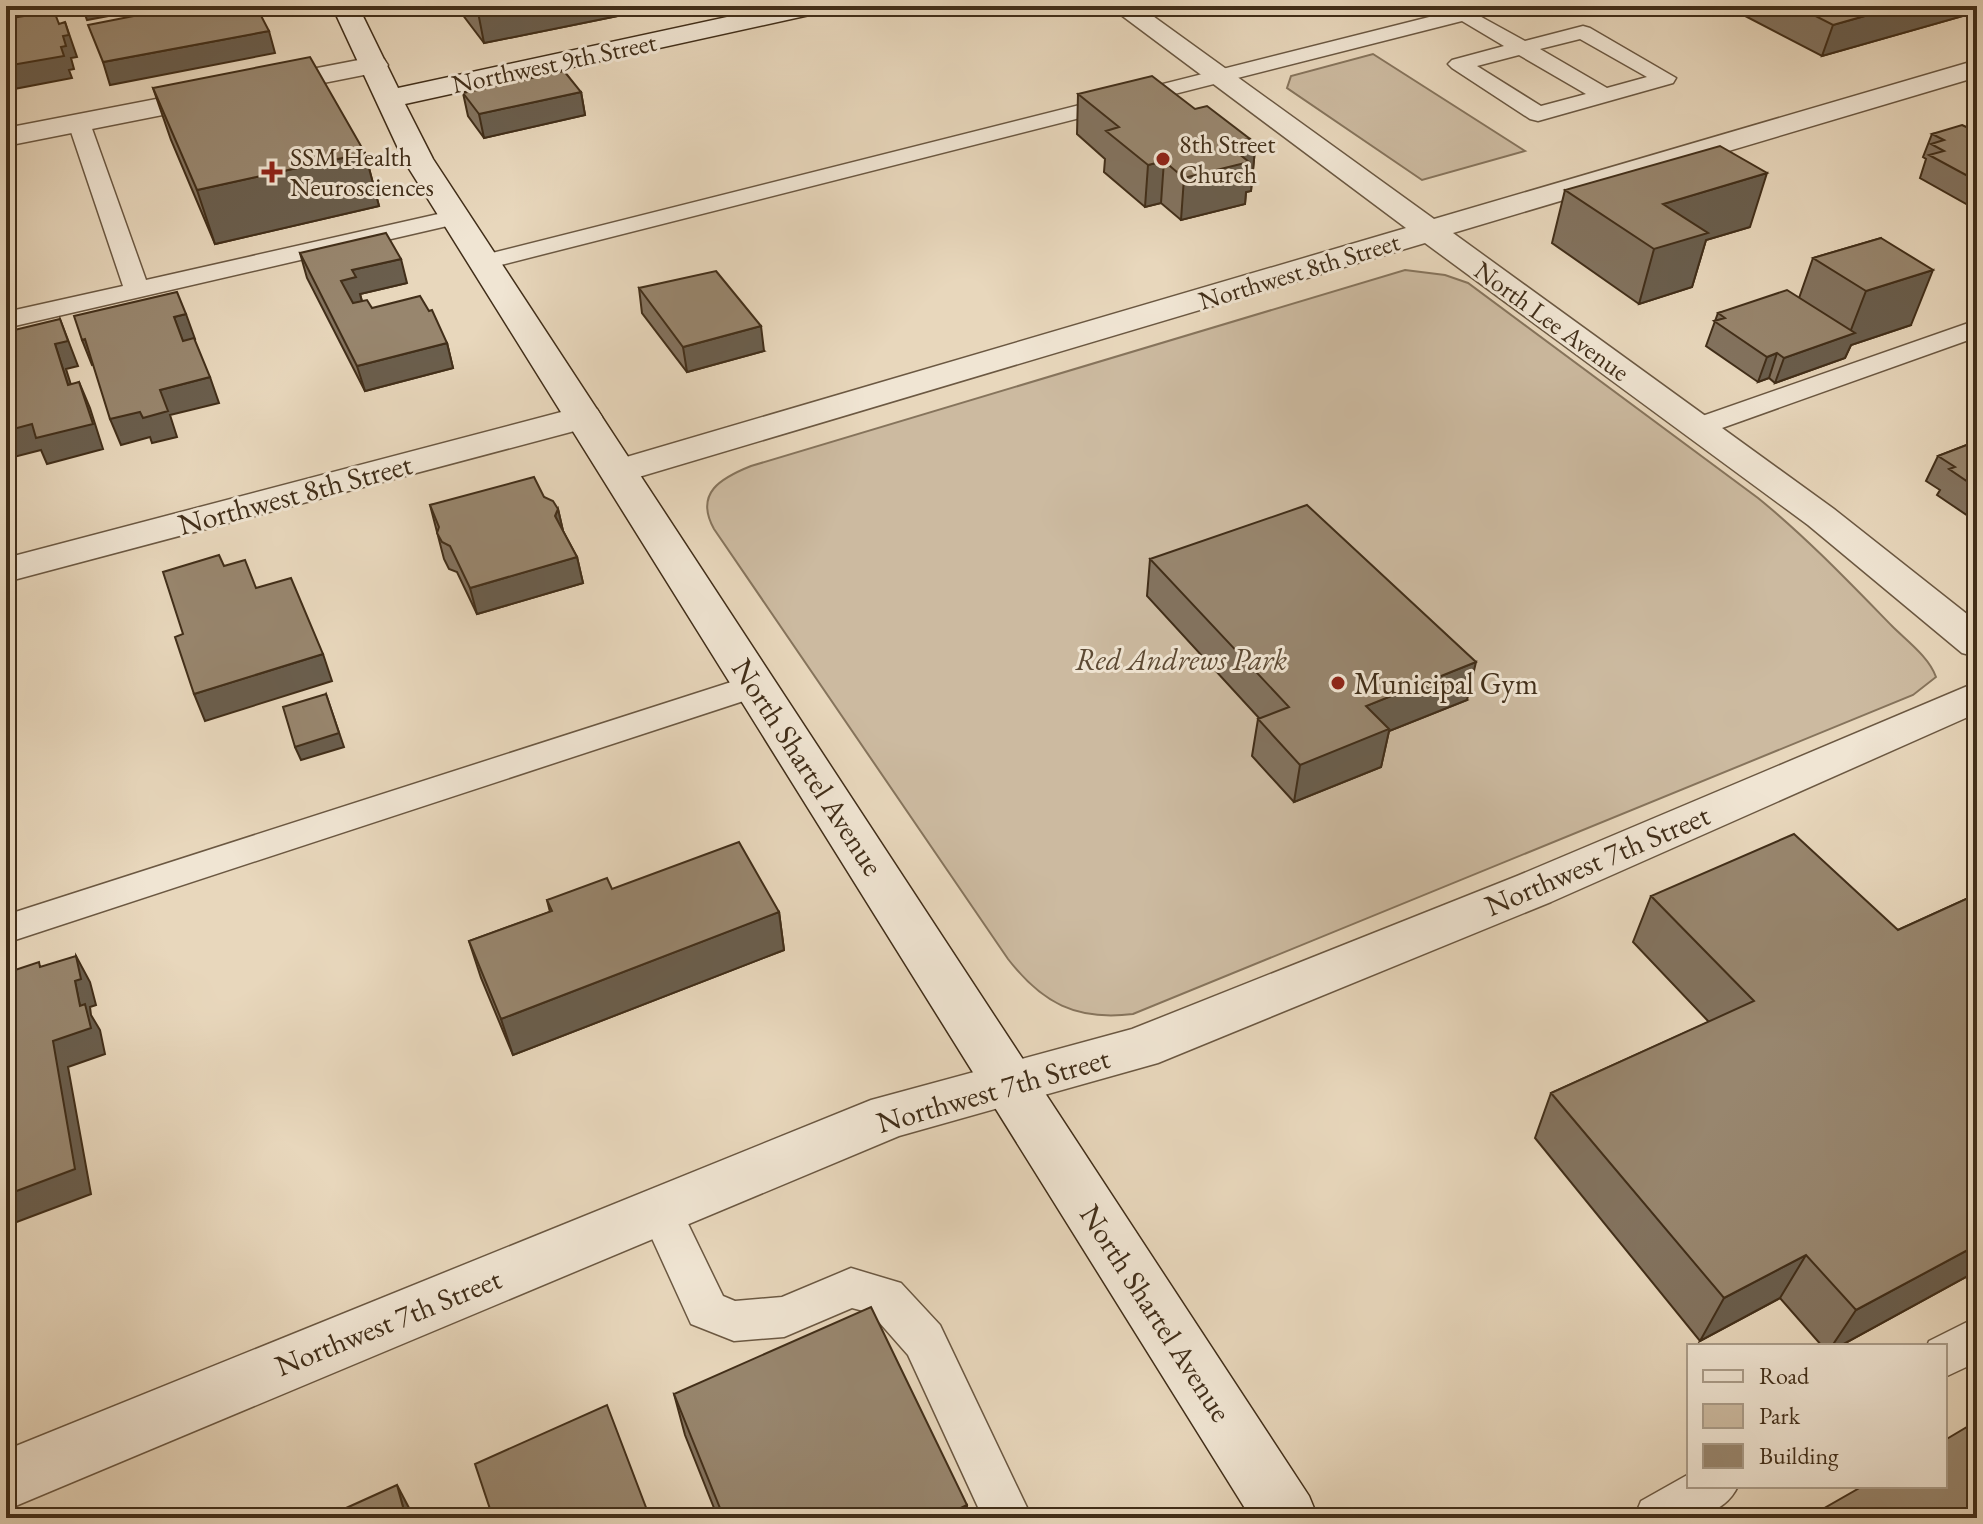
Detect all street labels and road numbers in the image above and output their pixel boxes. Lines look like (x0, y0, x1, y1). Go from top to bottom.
street label: Northwest 9th Street (449, 25, 659, 101)
street label: Northwest 8th Street (1194, 224, 1404, 318)
street label: North Lee Avenue (1468, 253, 1636, 389)
street label: Northwest 8th Street (174, 444, 417, 544)
street label: North Shartel Avenue (723, 651, 893, 883)
street label: Northwest 7th Street (1479, 795, 1716, 925)
street label: Northwest 7th Street (872, 1038, 1115, 1142)
street label: North Shartel Avenue (1071, 1197, 1241, 1429)
street label: Northwest 7th Street (269, 1259, 507, 1385)

